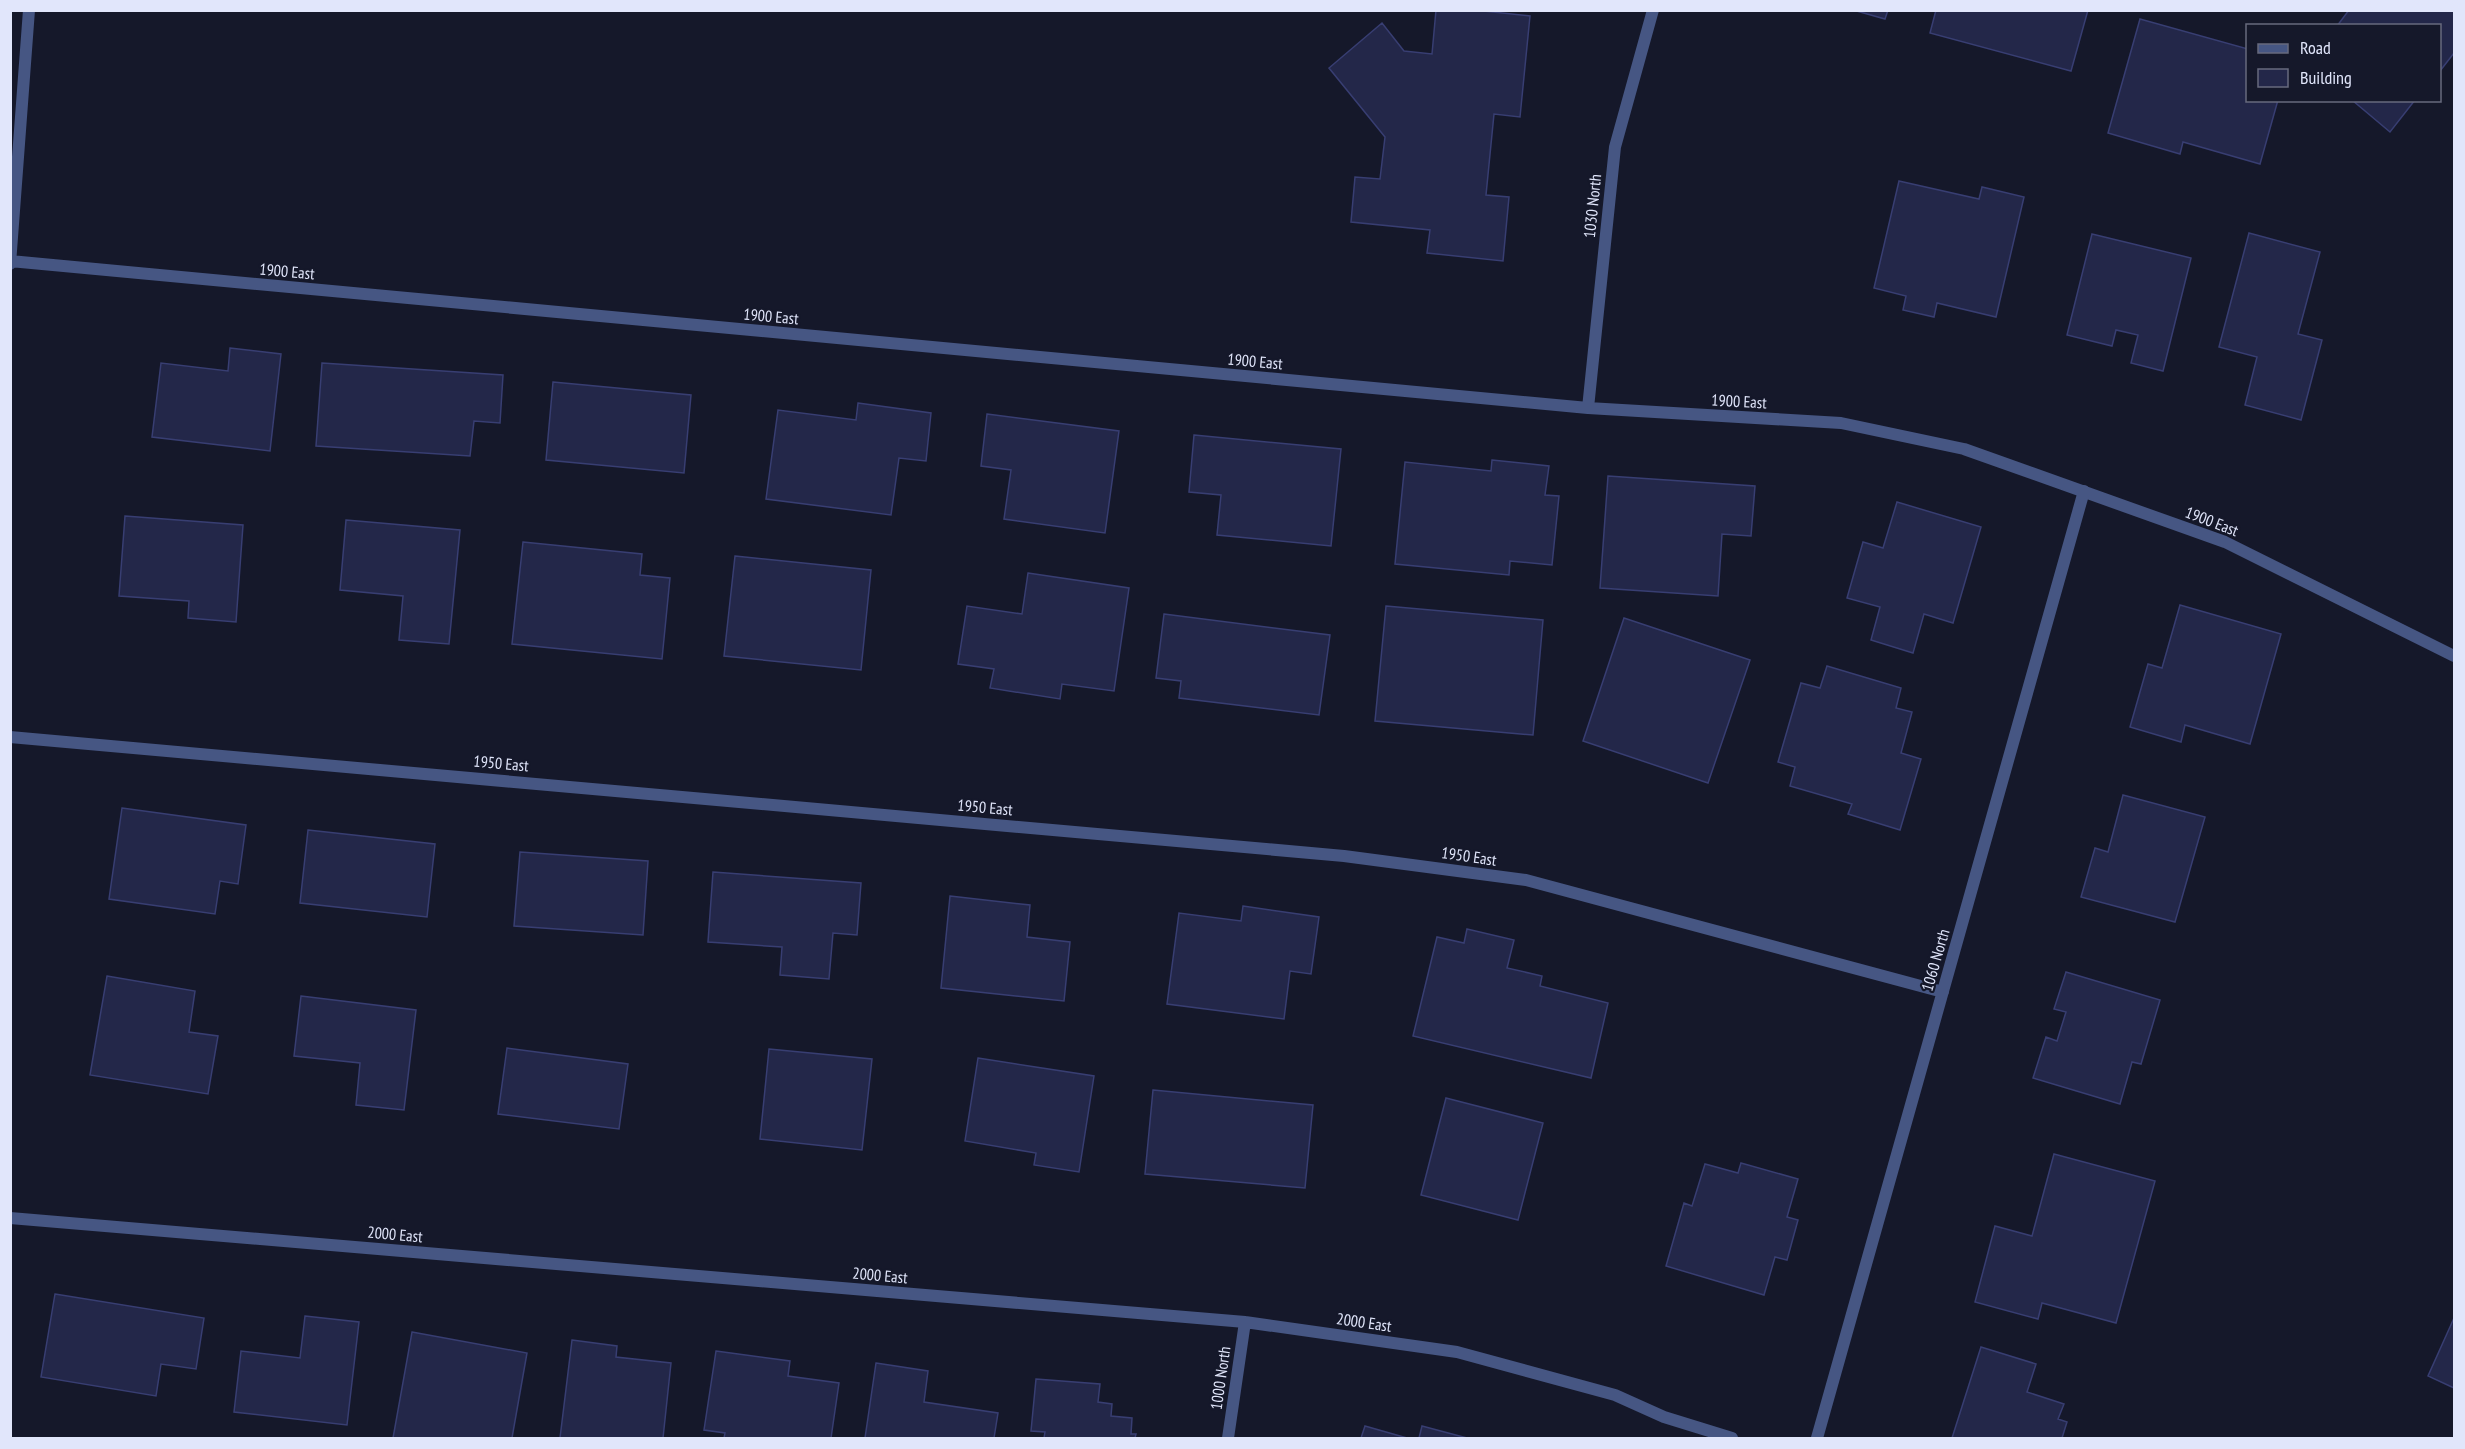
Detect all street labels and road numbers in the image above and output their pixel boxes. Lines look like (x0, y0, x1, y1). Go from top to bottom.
street label: 1030 North (1579, 173, 1605, 239)
street label: 1900 East (259, 259, 316, 283)
street label: 1900 East (743, 304, 800, 328)
street label: 1900 East (1227, 349, 1284, 373)
street label: 1900 East (1711, 390, 1768, 412)
street label: 1900 East (2183, 502, 2242, 540)
street label: 1950 East (473, 751, 530, 775)
street label: 1950 East (957, 795, 1014, 819)
street label: 1950 East (1440, 842, 1498, 870)
street label: 1060 North (1917, 927, 1953, 993)
street label: 2000 East (367, 1222, 424, 1246)
street label: 2000 East (852, 1263, 909, 1287)
street label: 2000 East (1335, 1308, 1393, 1336)
street label: 1000 North (1206, 1345, 1234, 1411)

